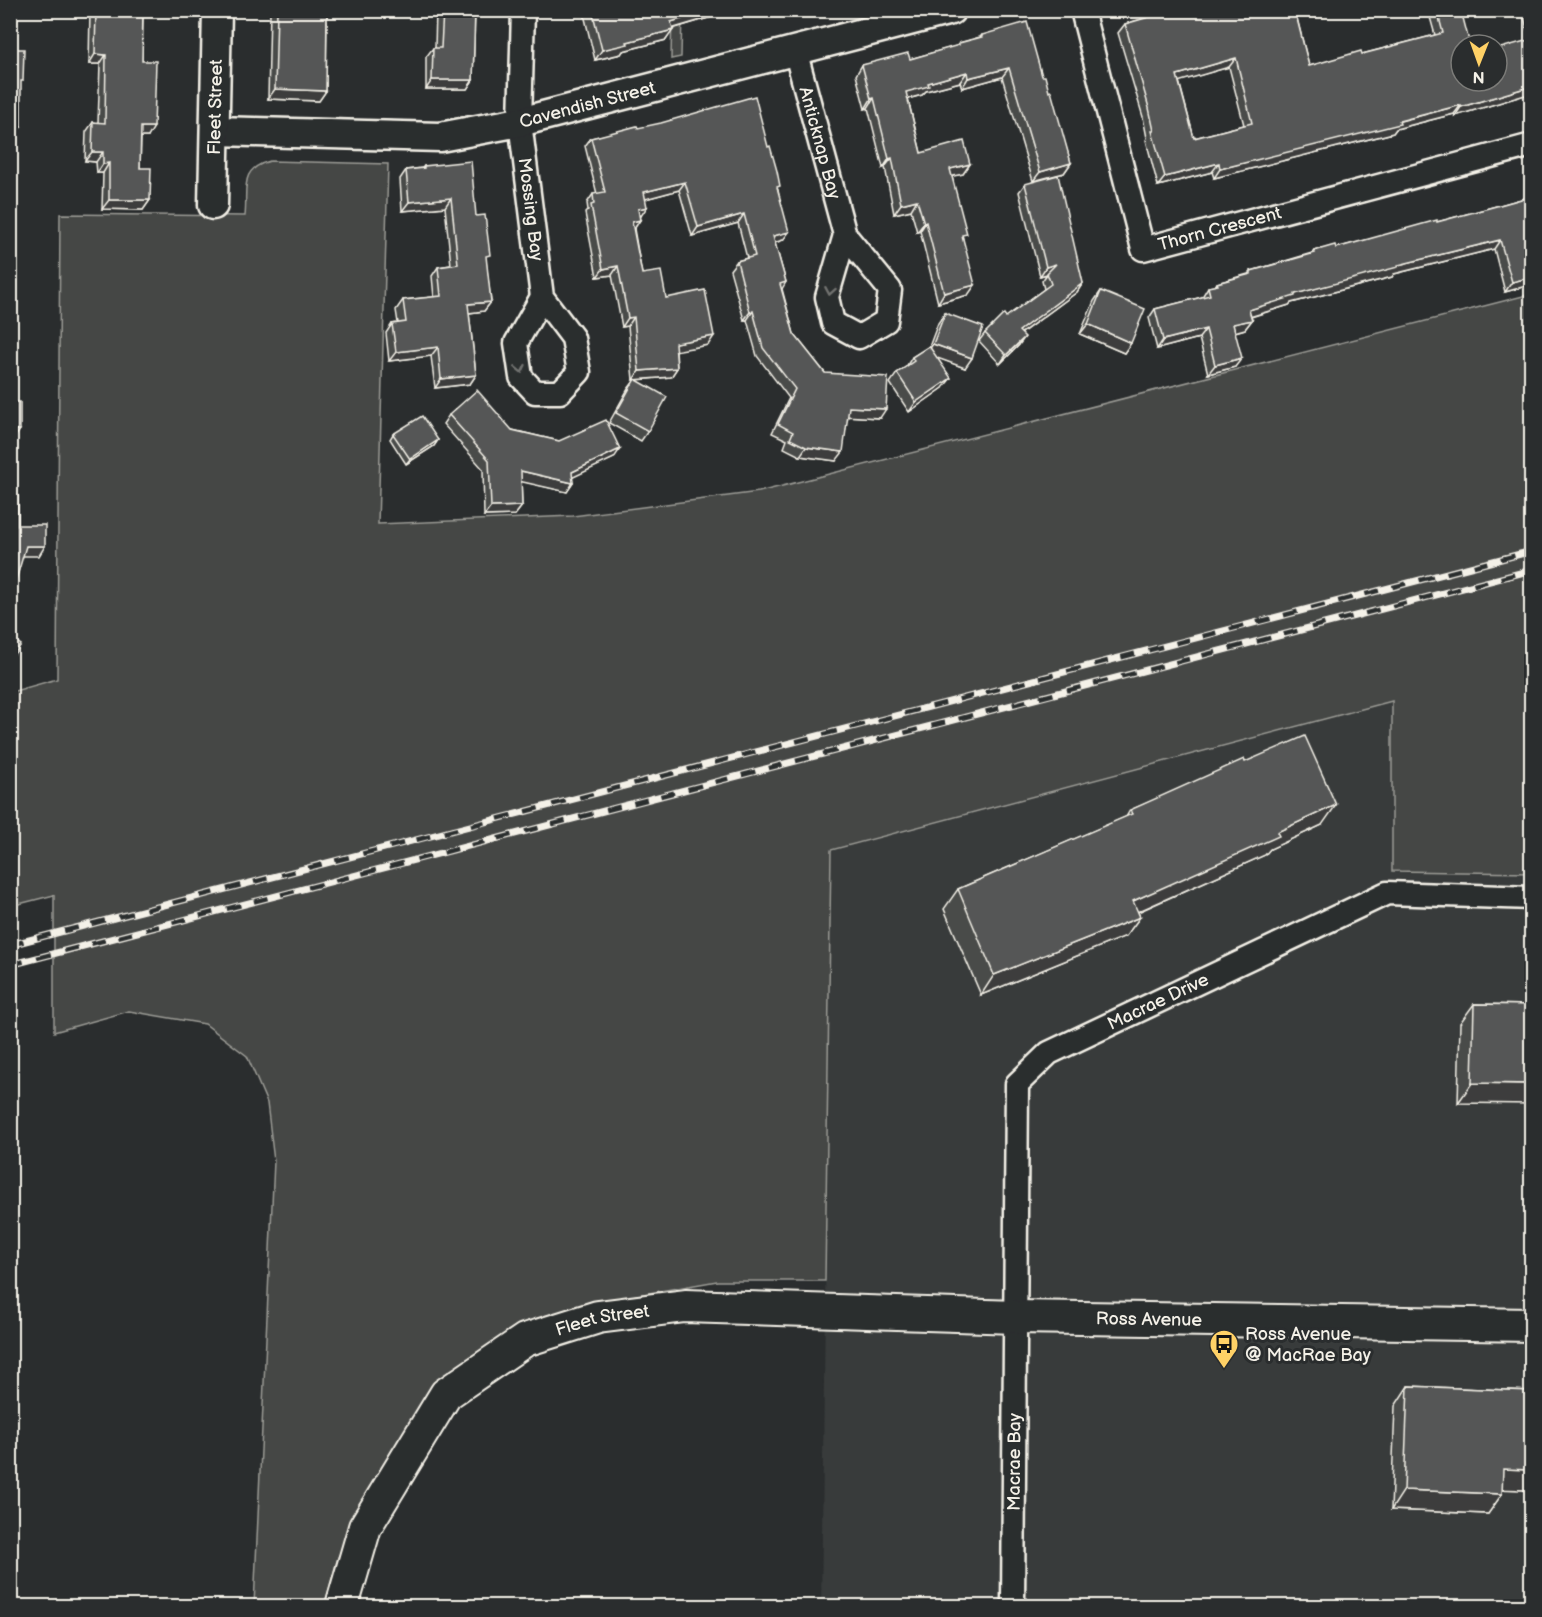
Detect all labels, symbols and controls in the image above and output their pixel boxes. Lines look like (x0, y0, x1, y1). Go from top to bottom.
north arrow (1449, 33, 1509, 93)
street label: Fleet Street (204, 59, 227, 155)
text: N (1473, 67, 1485, 86)
street label: Cavendish Street (517, 77, 658, 133)
street label: Anticknap Bay (794, 84, 845, 202)
street label: Mossing Bay (514, 156, 547, 263)
street label: Thorn Crescent (1156, 202, 1284, 255)
one-way arrow (824, 287, 836, 296)
one-way arrow (513, 364, 526, 374)
street label: Macrae Drive (1104, 969, 1212, 1035)
street label: Fleet Street (553, 1301, 651, 1341)
street label: Ross Avenue (1096, 1308, 1202, 1331)
place label: Ross Avenue @ MacRae Bay (1245, 1324, 1372, 1366)
bus stop icon: Ross Avenue @ MacRae Bay (1208, 1328, 1240, 1370)
street label: Macrae Bay (1004, 1412, 1025, 1511)

